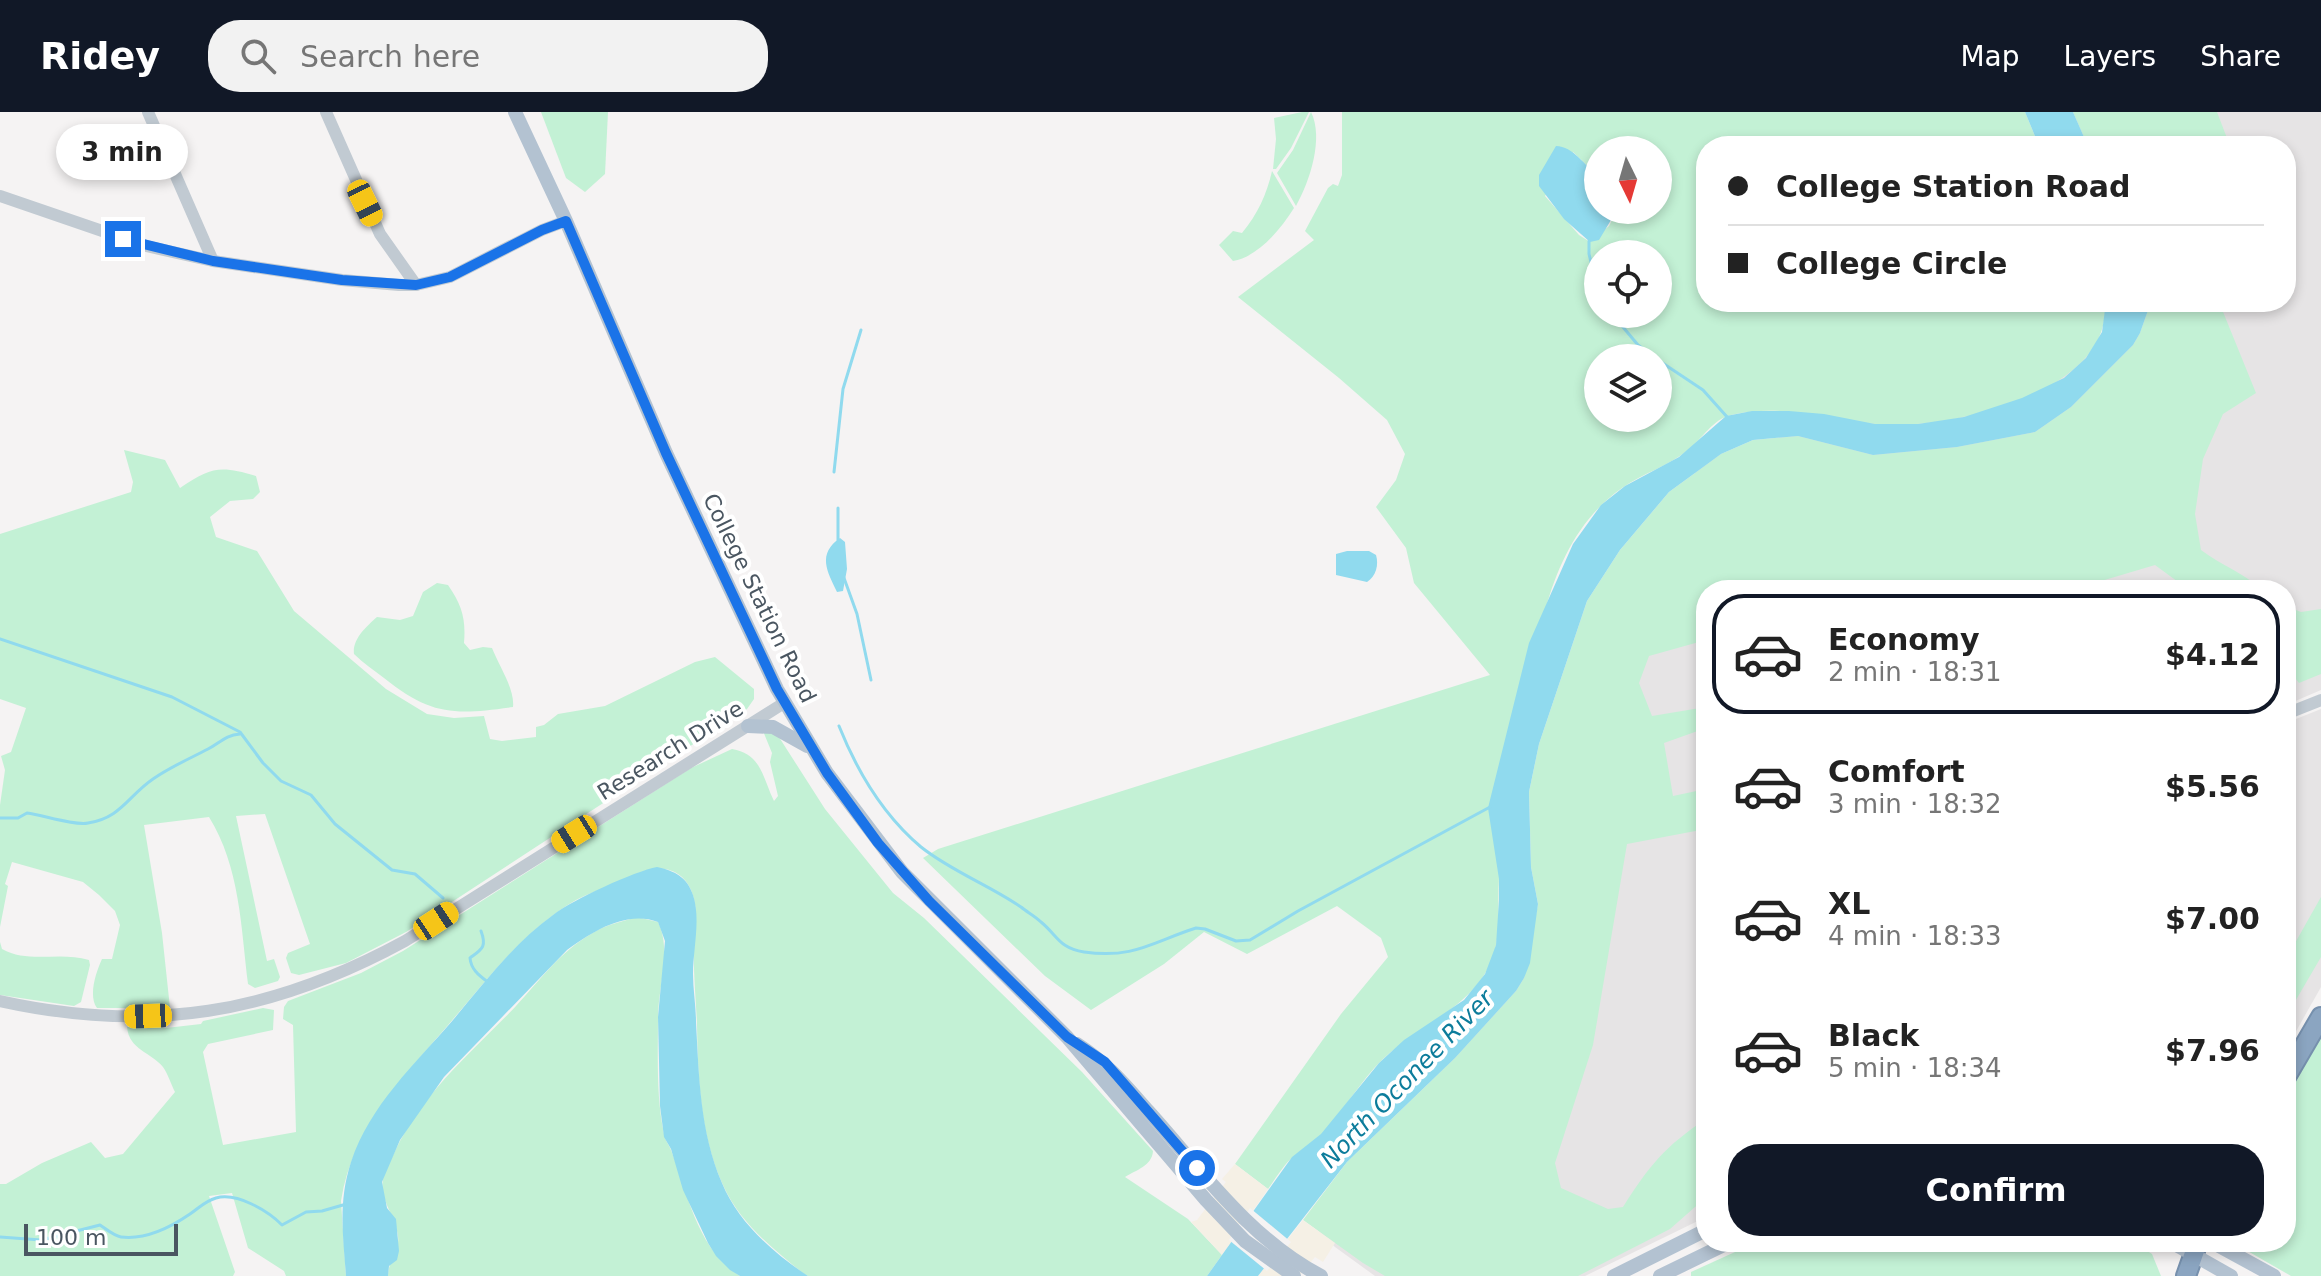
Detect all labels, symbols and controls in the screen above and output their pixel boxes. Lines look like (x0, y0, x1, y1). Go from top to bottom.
search box (208, 20, 768, 92)
text: Ridey (40, 34, 160, 78)
icon: search (236, 34, 280, 78)
text: Search here (300, 39, 480, 74)
text: Map (1960, 40, 2020, 73)
text: Layers (2064, 40, 2156, 73)
text: Share (2200, 40, 2281, 73)
callout: 3 min (57, 123, 189, 179)
north arrow (1584, 136, 1672, 224)
map controls (1584, 136, 1672, 432)
text: 3 min (81, 137, 163, 167)
text: College Station Road (1776, 169, 2130, 204)
car (344, 176, 386, 230)
route end (105, 221, 141, 257)
button: locate (1584, 240, 1672, 328)
text: College Circle (1776, 246, 2007, 281)
button: layers (1584, 344, 1672, 432)
street label: College Station Road (698, 490, 821, 707)
icon: car (1732, 618, 1804, 690)
text: Economy (1828, 622, 1980, 657)
text: $4.12 (2165, 637, 2260, 672)
text: 2 min · 18:31 (1828, 657, 2002, 687)
street label: Research Drive (593, 696, 748, 805)
icon: car (1732, 750, 1804, 822)
text: Comfort (1828, 754, 1965, 789)
text: $5.56 (2165, 769, 2260, 804)
text: 3 min · 18:32 (1828, 789, 2002, 819)
car (547, 811, 601, 857)
icon: car (1732, 882, 1804, 954)
text: XL (1828, 886, 1870, 921)
car (409, 898, 463, 944)
text: $7.00 (2165, 901, 2260, 936)
text: 4 min · 18:33 (1828, 921, 2002, 951)
water label: North Oconee River (1315, 983, 1501, 1174)
car (124, 1003, 172, 1029)
icon: car (1732, 1014, 1804, 1086)
text: Black (1828, 1018, 1919, 1053)
text: $7.96 (2165, 1033, 2260, 1068)
text: 5 min · 18:34 (1828, 1053, 2002, 1083)
button: Confirm (1728, 1144, 2264, 1236)
route start (1179, 1150, 1215, 1186)
scale bar (24, 1220, 178, 1256)
text: 100 m (36, 1225, 106, 1250)

